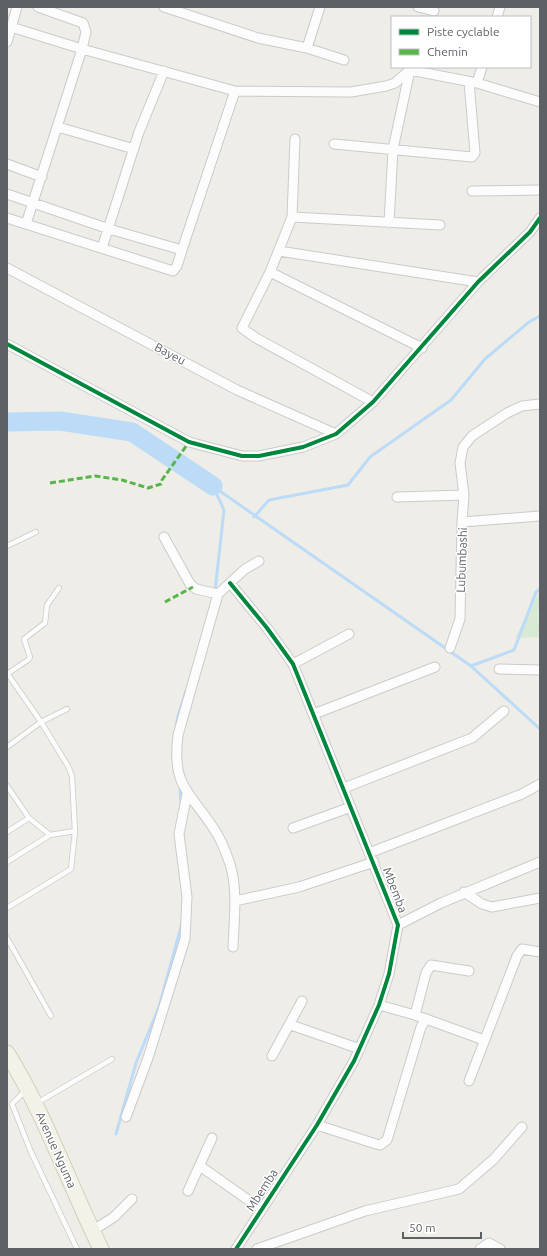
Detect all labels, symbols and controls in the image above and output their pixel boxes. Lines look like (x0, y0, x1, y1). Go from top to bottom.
legend (391, 16, 531, 68)
text: Piste cyclable (427, 25, 500, 38)
text: Chemin (427, 45, 468, 58)
street label: Bayeu (153, 340, 188, 367)
street label: Lubumbashi (454, 527, 469, 593)
street label: Mbemba (381, 865, 410, 914)
street label: Avenue Nguma (34, 1110, 79, 1190)
street label: Mbemba (243, 1166, 280, 1213)
scale bar (403, 1214, 481, 1240)
text: 50 m (409, 1221, 436, 1234)

